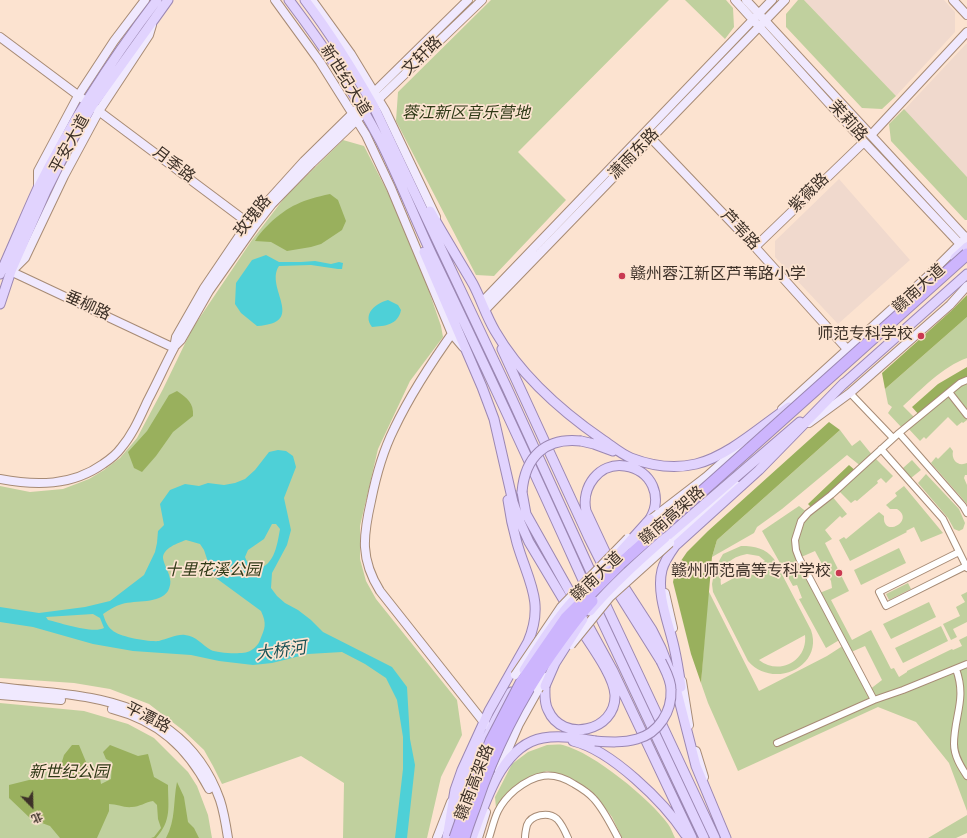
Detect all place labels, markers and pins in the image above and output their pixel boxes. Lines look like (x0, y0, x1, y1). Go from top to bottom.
place label: 赣州蓉江新区芦苇路小学 (630, 266, 806, 286)
marker: 赣州蓉江新区芦苇路小学 (617, 271, 627, 281)
place label: 师范专科学校 (817, 326, 913, 346)
marker: 师范专科学校 (916, 331, 926, 341)
place label: 赣州师范高等专科学校 (671, 563, 831, 583)
marker: 赣州师范高等专科学校 (834, 568, 844, 578)

